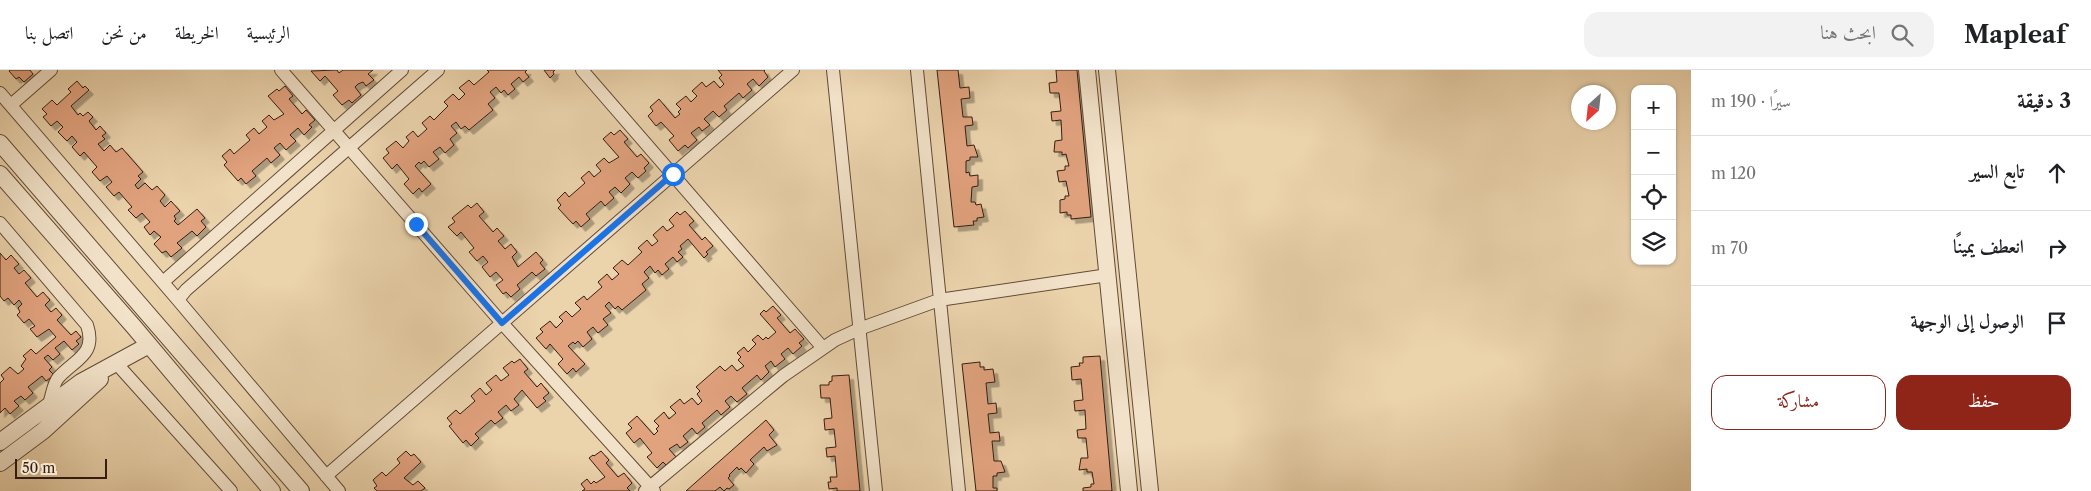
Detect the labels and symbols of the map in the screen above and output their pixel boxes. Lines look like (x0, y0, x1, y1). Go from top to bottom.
north arrow (1571, 85, 1616, 130)
route start (662, 163, 685, 186)
route end (405, 213, 428, 236)
scale bar (15, 456, 108, 479)

